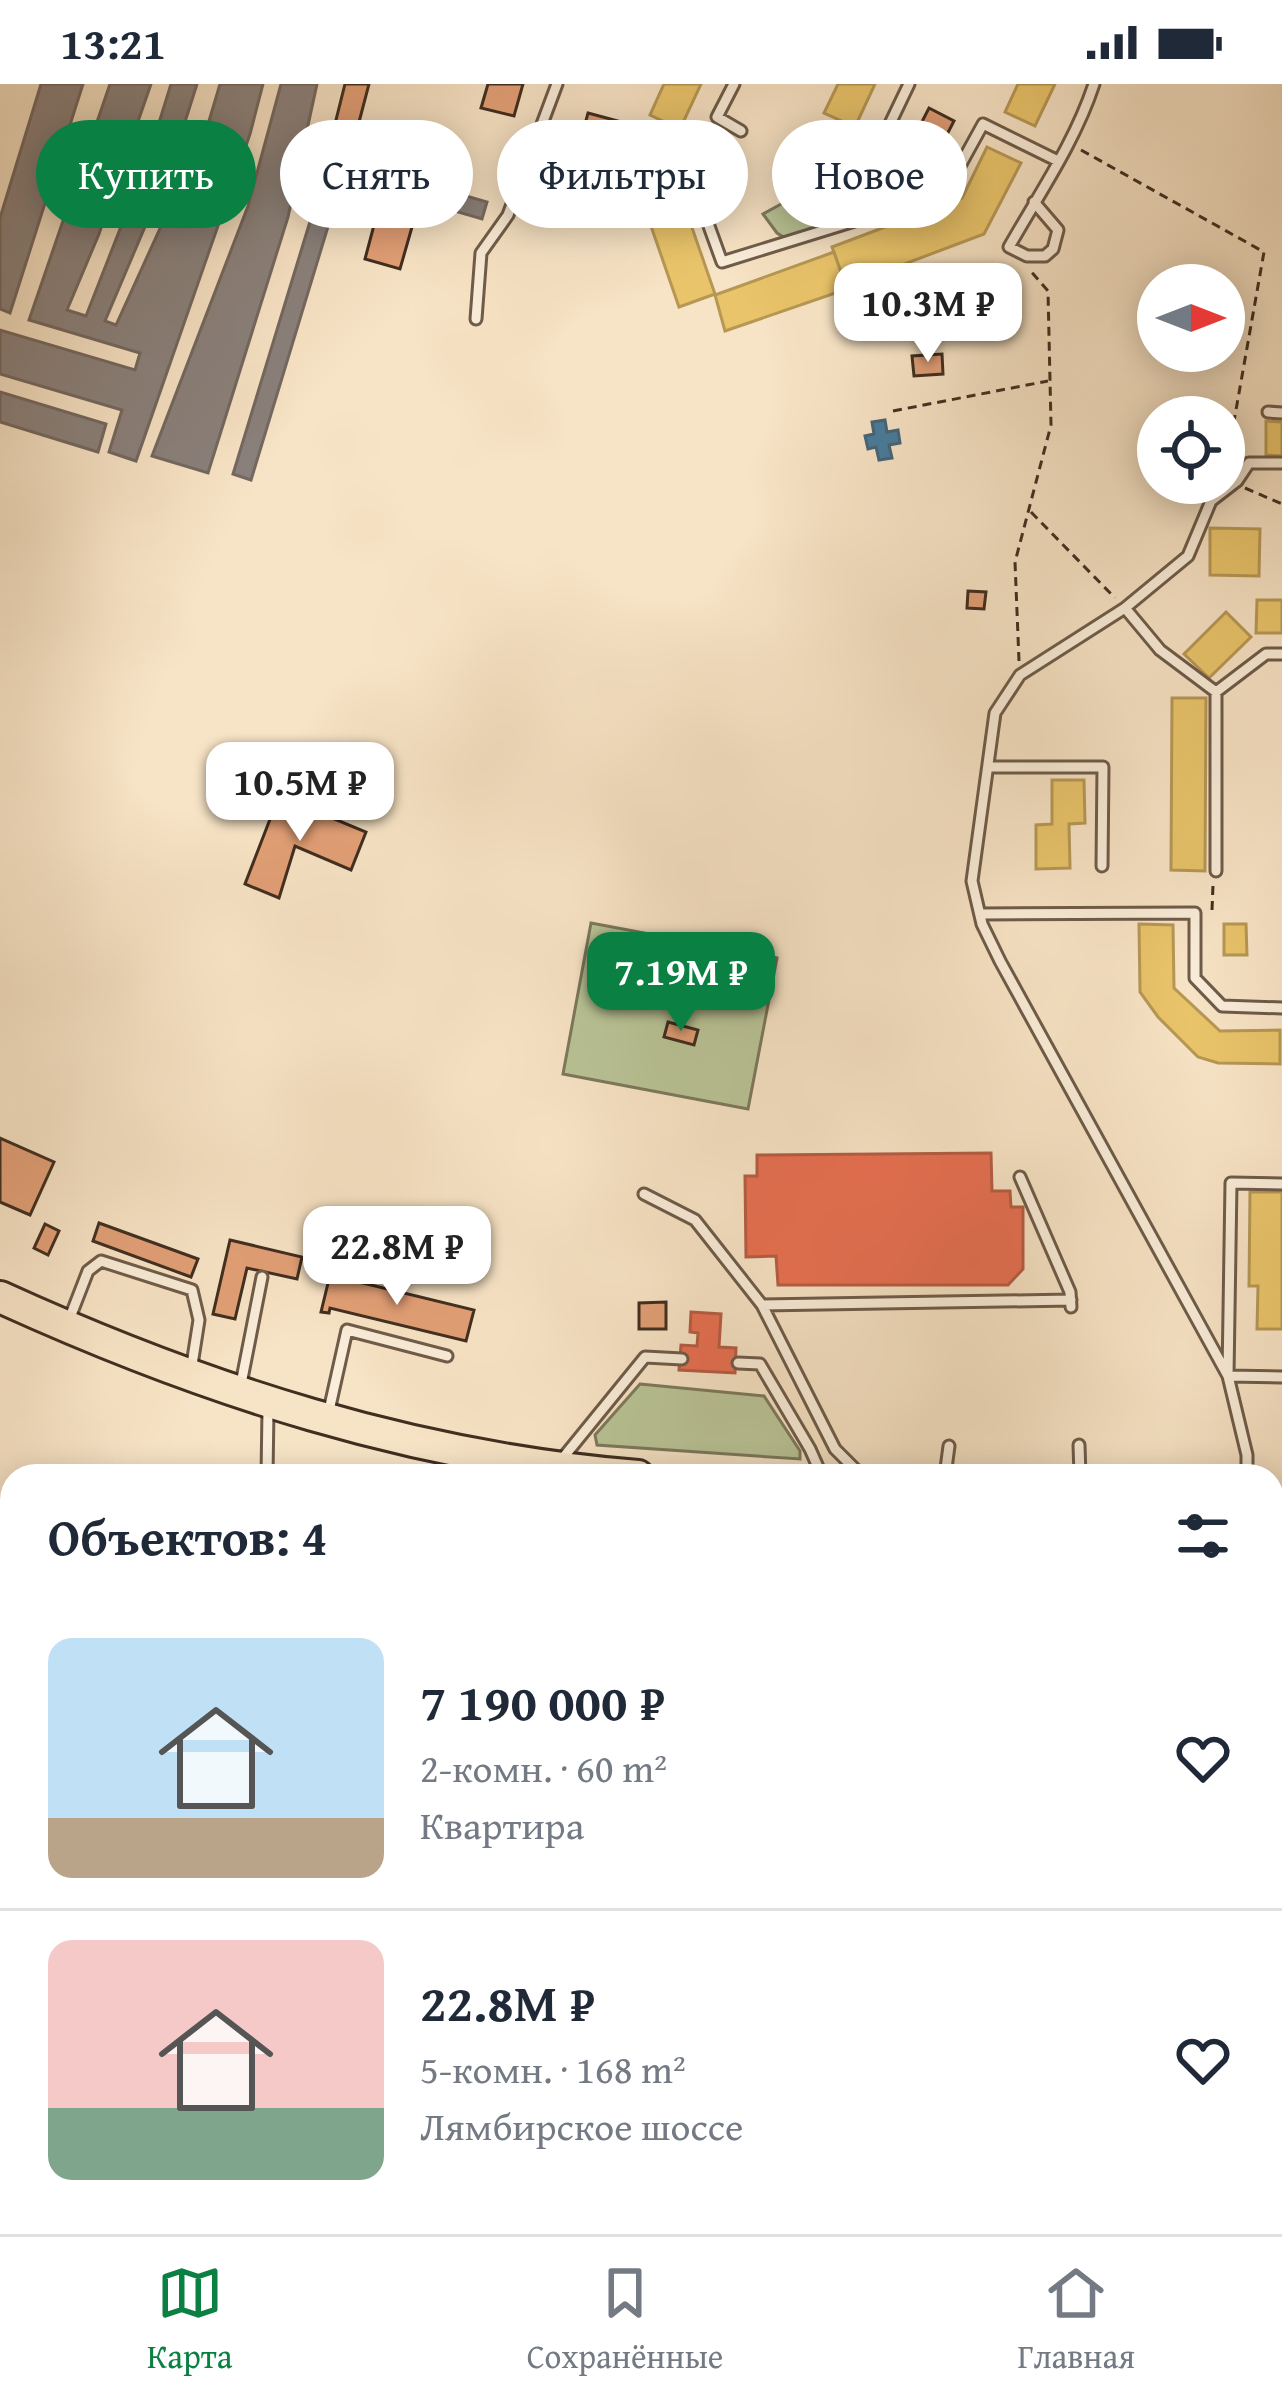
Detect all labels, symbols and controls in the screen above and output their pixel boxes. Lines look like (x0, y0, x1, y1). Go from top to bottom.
text: 13:21 (60, 10, 166, 75)
chip: Купить (36, 120, 256, 228)
chip: Снять (280, 120, 473, 228)
chip: Фильтры (497, 120, 748, 228)
chip: Новое (772, 120, 967, 228)
pin: 10.3M ₽ (817, 263, 1039, 365)
north arrow (1137, 264, 1245, 372)
map controls (1137, 264, 1245, 504)
text: 10.3M ₽ (861, 273, 995, 330)
button: locate (1137, 396, 1245, 504)
pin: 10.5M ₽ (189, 742, 411, 844)
text: 10.5M ₽ (233, 752, 367, 809)
pin: 7.19M ₽ (570, 932, 792, 1034)
text: 7.19M ₽ (614, 942, 748, 999)
pin: 22.8M ₽ (286, 1206, 508, 1308)
text: 22.8M ₽ (330, 1216, 464, 1273)
text: Объектов: 4 (48, 1499, 328, 1574)
icon: filters (1170, 1503, 1236, 1569)
text: 7 190 000 ₽ (420, 1664, 665, 1739)
icon: home (144, 1686, 288, 1830)
icon: heart (1170, 1725, 1236, 1791)
text: 2-комн. · 60 m² (420, 1739, 667, 1796)
text: Квартира (420, 1796, 584, 1853)
text: 22.8M ₽ (420, 1965, 595, 2040)
icon: home (144, 1988, 288, 2132)
icon: heart (1170, 2027, 1236, 2093)
text: 5-комн. · 168 m² (420, 2040, 686, 2097)
text: Лямбирское шоссе (420, 2097, 743, 2154)
tab: Карта (147, 2260, 233, 2380)
tab: Сохранённые (527, 2260, 723, 2380)
tab: Главная (1017, 2260, 1135, 2380)

